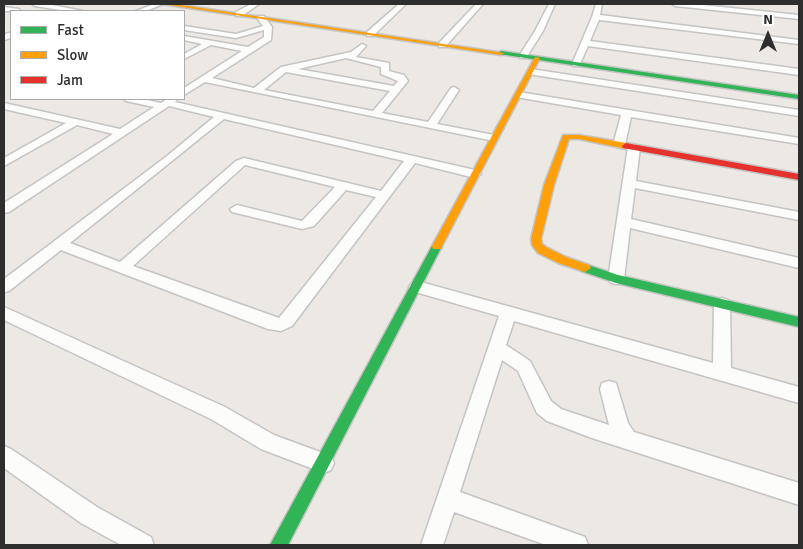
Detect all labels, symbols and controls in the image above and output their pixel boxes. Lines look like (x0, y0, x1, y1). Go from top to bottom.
legend (10, 10, 185, 100)
north arrow (743, 10, 793, 60)
text: N (763, 11, 773, 28)
text: Fast (57, 21, 84, 39)
text: Slow (57, 46, 88, 64)
text: Jam (57, 71, 83, 89)

